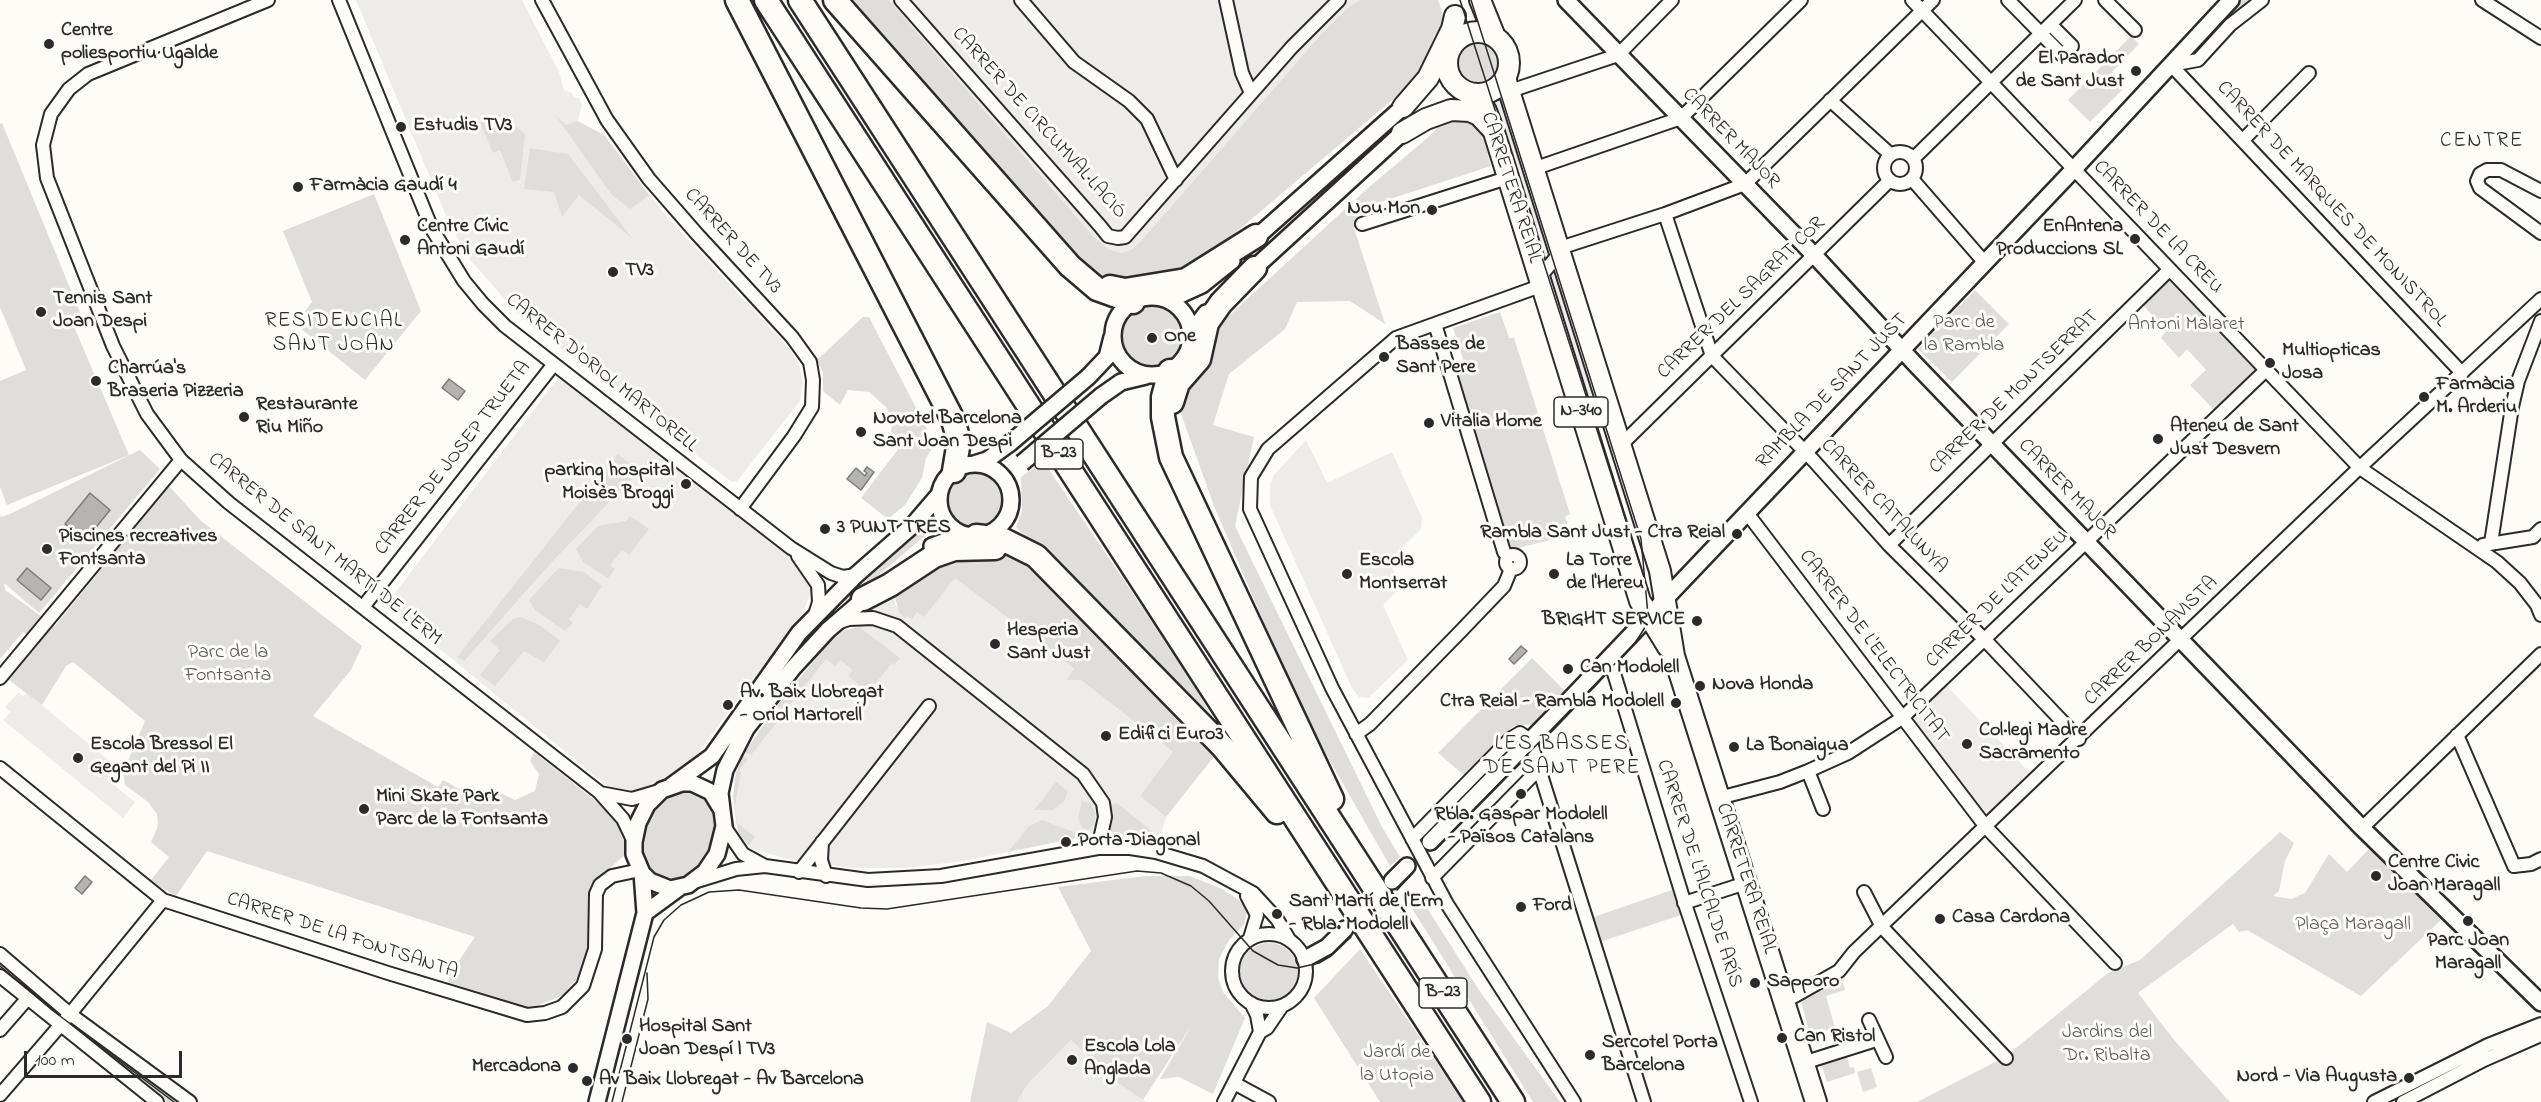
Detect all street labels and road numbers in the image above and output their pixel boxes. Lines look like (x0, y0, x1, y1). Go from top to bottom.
street label: CARRER DE CIRCUMVAL·LACIÓ (945, 23, 1131, 225)
street label: CARRER DE MARQUES DE MONISTROL (2210, 77, 2452, 333)
street label: CARRER MAJOR (1676, 84, 1784, 194)
street label: CARRETERA REIAL (1474, 110, 1546, 266)
street label: CARRER DE LA CREU (2087, 156, 2227, 300)
street label: CARRER DE TV3 (678, 184, 786, 300)
street label: CARRER DEL SAGRAT COR (1653, 213, 1831, 385)
street label: CARRER D'ORIOL MARTORELL (500, 289, 702, 459)
street label: CARRER DE MONTSERRAT (1925, 306, 2105, 480)
street label: RAMBLA DE SANT JUST (1752, 309, 1914, 475)
street label: CARRER DE JOSEP TRUETA (371, 357, 537, 561)
road number: N-340 (1554, 397, 1608, 427)
street label: CARRER CATALUNYA (1814, 435, 1952, 579)
street label: CARRER MAJOR (2012, 435, 2120, 545)
road number: B-23 (1035, 439, 1083, 469)
street label: CARRER DE SANT MARTÍ DE L'ERM (202, 448, 446, 652)
street label: CARRER DE L'ATENEU (1922, 526, 2074, 674)
street label: CARRER DE L'ELECTRICITAT (1793, 546, 1953, 748)
street label: CARRER BONAVISTA (2080, 572, 2224, 712)
street label: CARRER DE L'ALCALDE ARÍS (1650, 757, 1746, 991)
street label: CARRETERA REIAL (1709, 801, 1781, 957)
street label: CARRER DE LA FONTSANTA (223, 888, 461, 986)
road number: B-23 (1419, 978, 1467, 1008)

